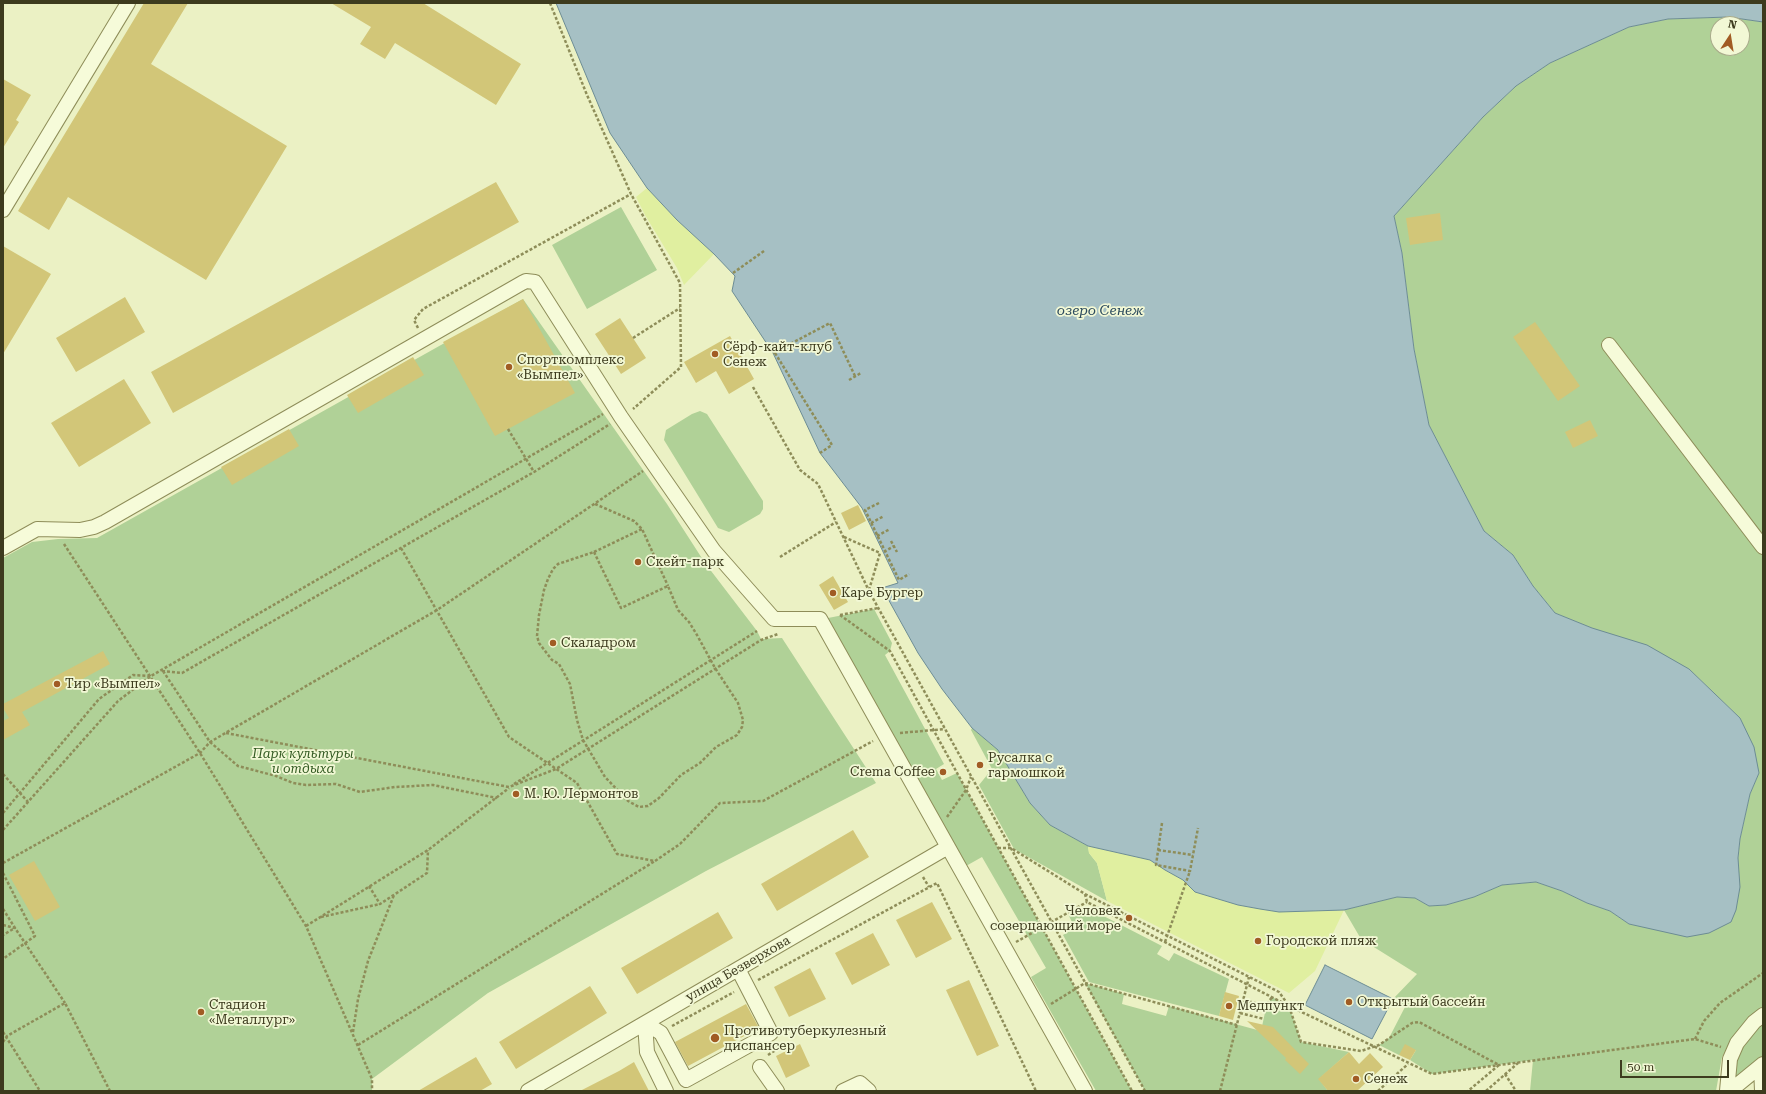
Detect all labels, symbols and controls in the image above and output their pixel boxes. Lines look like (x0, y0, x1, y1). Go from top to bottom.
north arrow (1710, 16, 1750, 56)
text: N (1727, 18, 1738, 32)
water label: озеро Сенеж (1057, 303, 1143, 319)
place label: Сёрф-кайт-клуб Сенеж (723, 339, 832, 370)
marker: Сёрф-кайт-клуб Сенеж (710, 349, 720, 359)
place label: Спорткомплекс «Вымпел» (517, 352, 624, 383)
marker: Спорткомплекс «Вымпел» (504, 362, 514, 372)
place label: Скейт-парк (646, 554, 724, 570)
marker: Скейт-парк (633, 557, 643, 567)
place label: Каре Бургер (841, 585, 923, 601)
marker: Каре Бургер (828, 588, 838, 598)
place label: Скаладром (561, 635, 636, 651)
marker: Скаладром (548, 638, 558, 648)
place label: Тир «Вымпел» (65, 676, 160, 692)
marker: Тир «Вымпел» (52, 679, 62, 689)
park label: Парк культуры и отдыха (252, 746, 354, 777)
place label: Русалка с гармошкой (988, 750, 1065, 781)
marker: Русалка с гармошкой (975, 760, 985, 770)
place label: Crema Coffee (850, 764, 935, 780)
marker: Crema Coffee (938, 767, 948, 777)
place label: М. Ю. Лермонтов (524, 786, 639, 802)
marker: М. Ю. Лермонтов (511, 789, 521, 799)
place label: Человек созерцающий море (990, 903, 1121, 934)
marker: Человек созерцающий море (1124, 913, 1134, 923)
street label: улица Безверхова (683, 933, 793, 1005)
place label: Городской пляж (1266, 933, 1377, 949)
marker: Городской пляж (1253, 936, 1263, 946)
place label: Открытый бассейн (1357, 994, 1485, 1010)
place label: Стадион «Металлург» (209, 997, 295, 1028)
marker: Открытый бассейн (1344, 997, 1354, 1007)
place label: Медпункт (1237, 998, 1304, 1014)
marker: Медпункт (1224, 1001, 1234, 1011)
marker: Стадион «Металлург» (196, 1007, 206, 1017)
place label: Противотуберкулезный диспансер (724, 1023, 886, 1054)
marker: Противотуберкулезный диспансер (709, 1032, 721, 1044)
scale bar (1622, 1052, 1731, 1078)
text: 50 m (1627, 1060, 1654, 1074)
place label: Сенеж (1364, 1071, 1408, 1087)
marker: Сенеж (1351, 1074, 1361, 1084)

